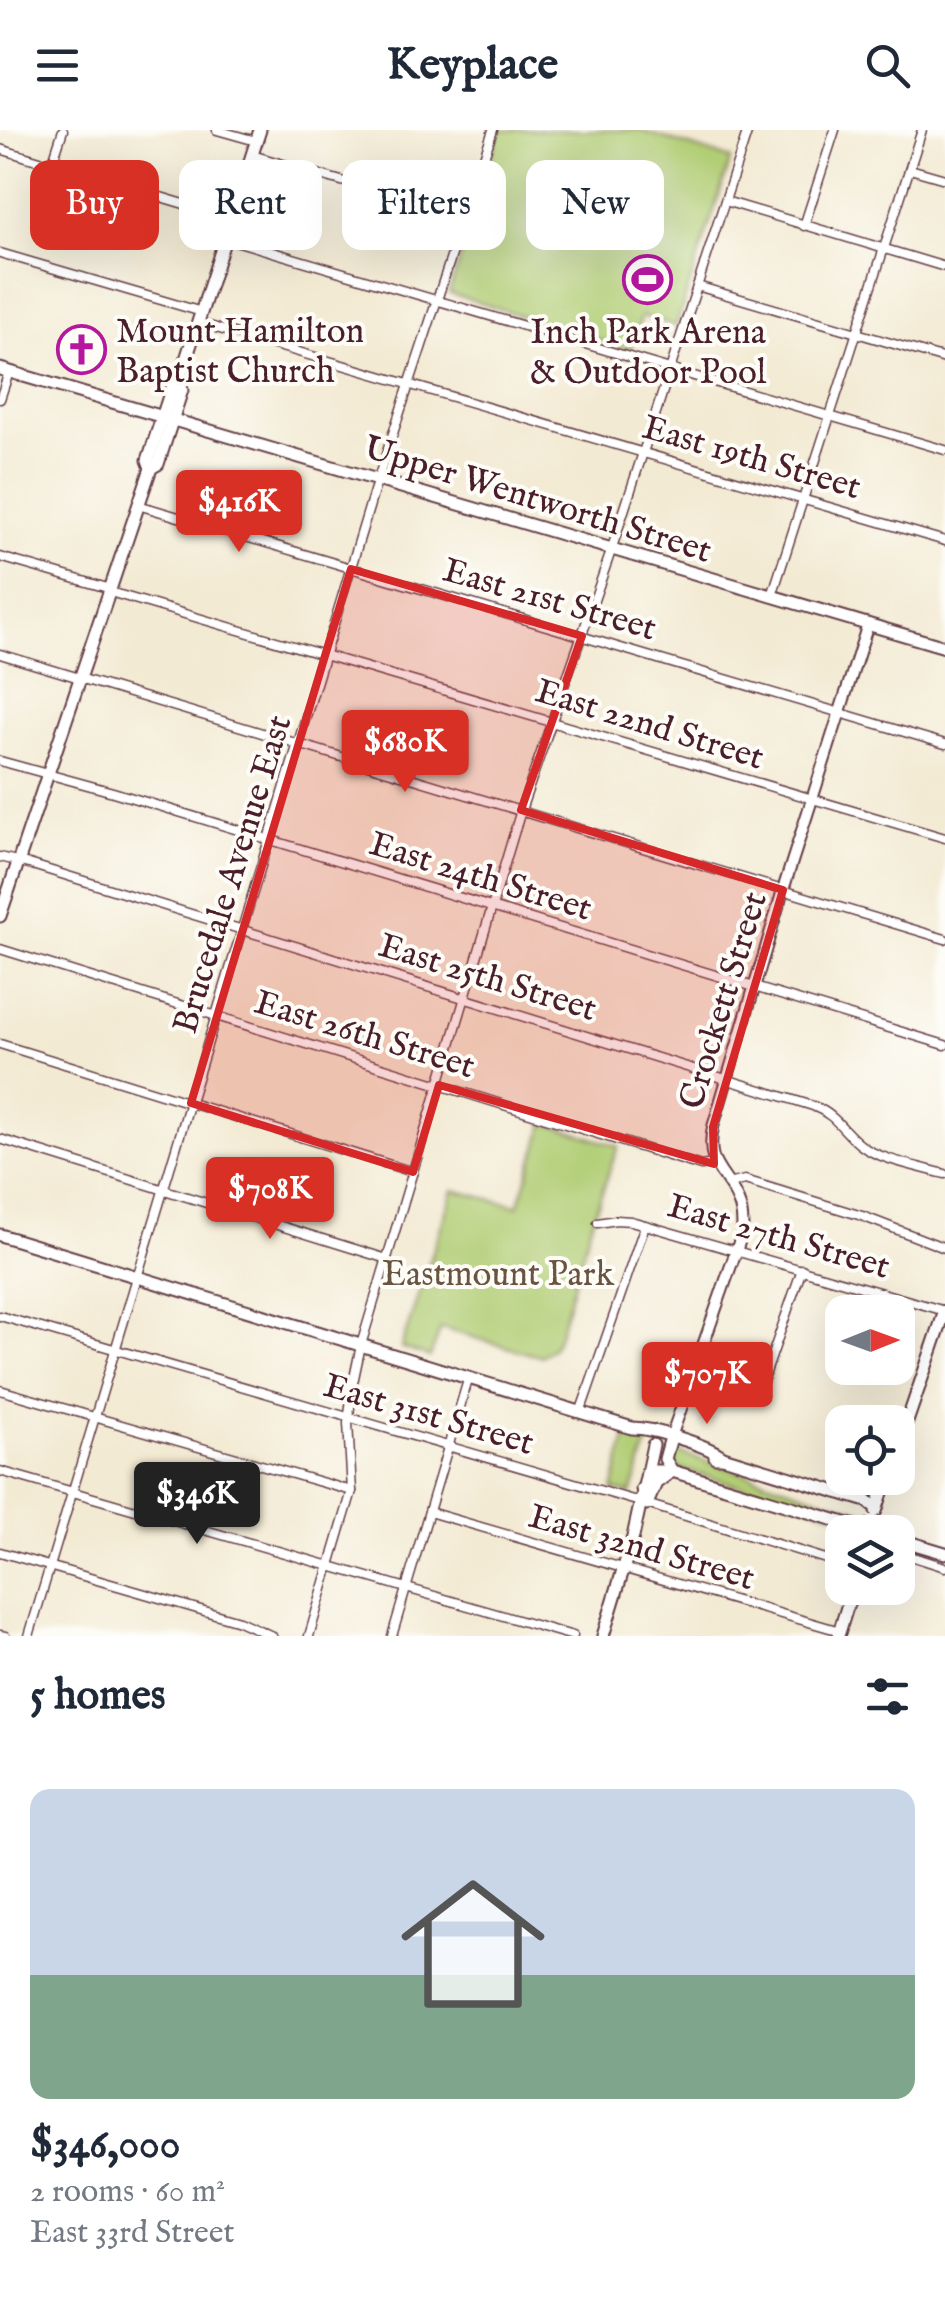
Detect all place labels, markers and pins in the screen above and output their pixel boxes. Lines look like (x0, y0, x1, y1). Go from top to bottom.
sports icon: Inch Park Arena & Outdoor Pool (622, 253, 674, 305)
place label: Mount Hamilton Baptist Church (116, 310, 364, 395)
place label: Inch Park Arena & Outdoor Pool (530, 311, 767, 396)
church icon: Mount Hamilton Baptist Church (55, 324, 107, 376)
pin: $416K (169, 470, 309, 555)
pin: $680K (335, 710, 475, 795)
pin: $708K (200, 1157, 340, 1242)
pin: $707K (637, 1342, 777, 1427)
pin: $346K (127, 1462, 267, 1547)

